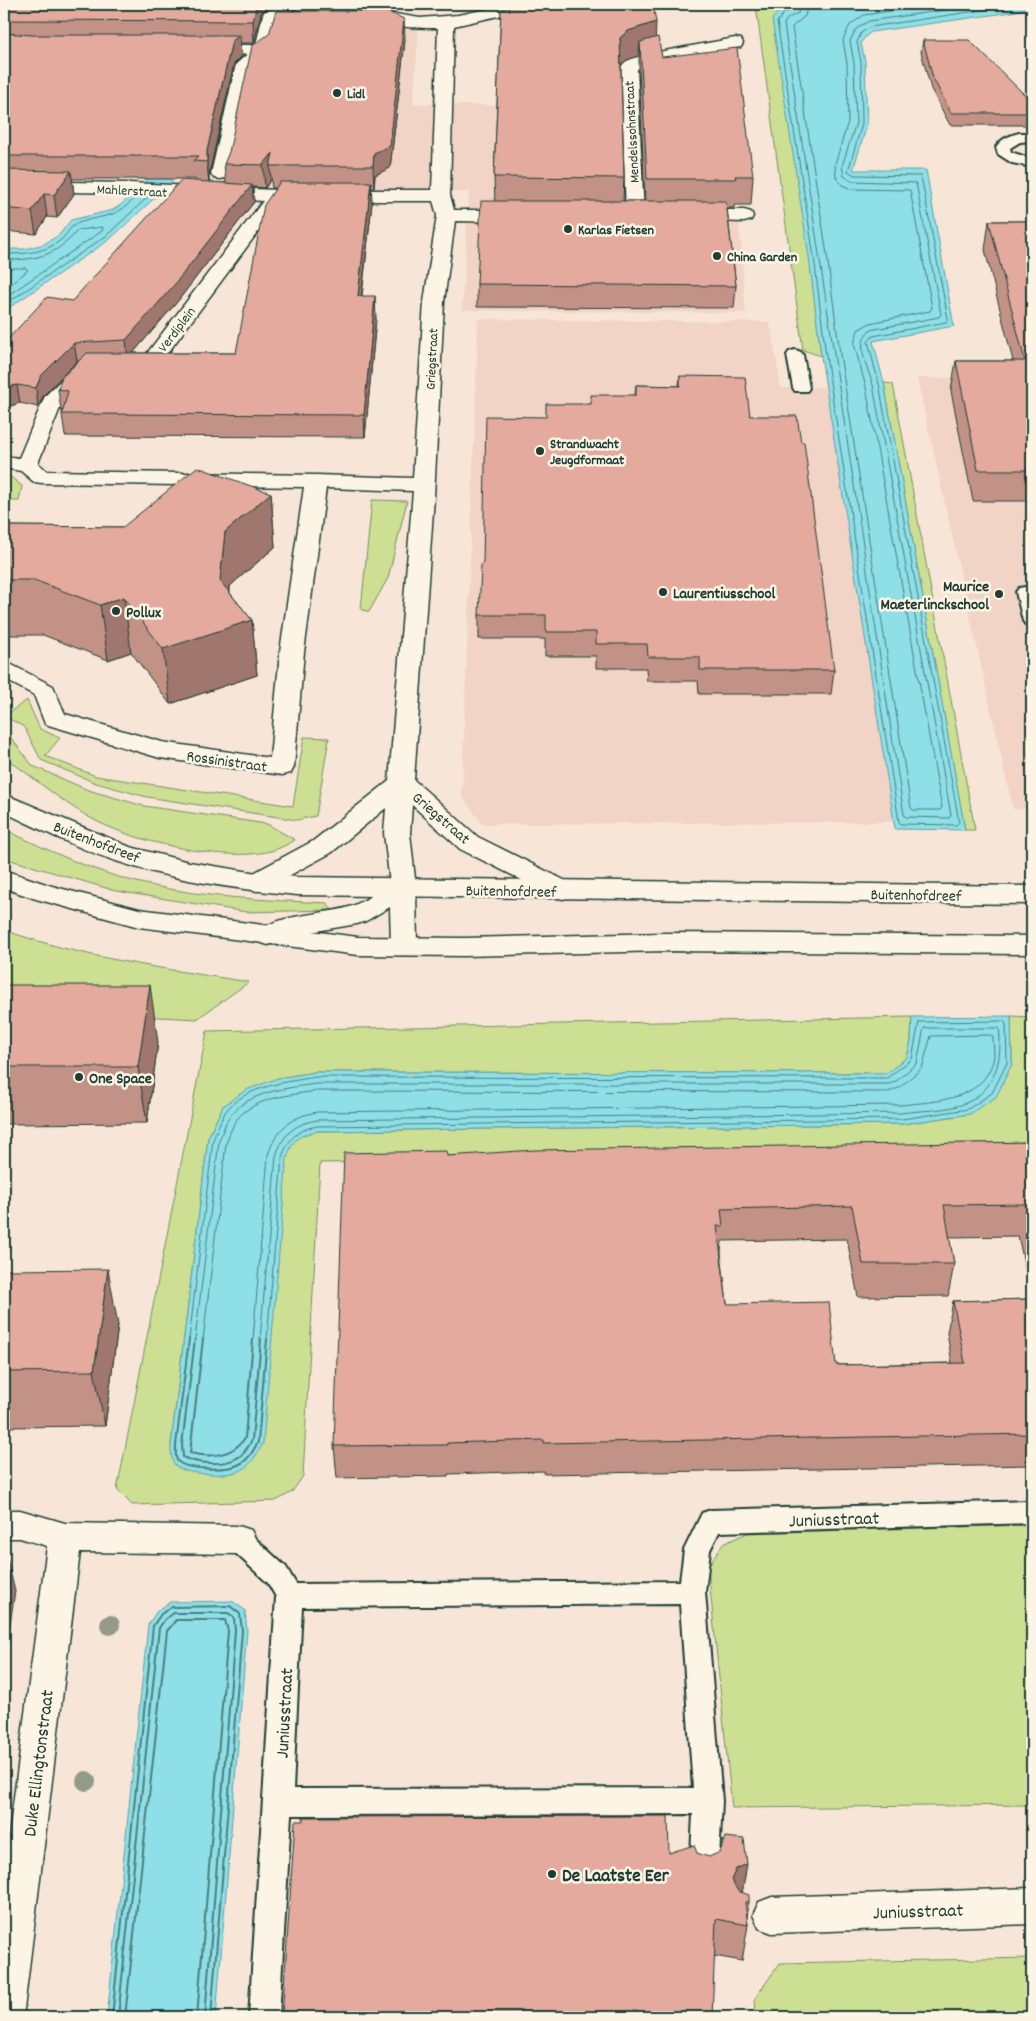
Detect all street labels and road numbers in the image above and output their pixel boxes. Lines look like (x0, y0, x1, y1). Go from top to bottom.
street label: Mendelssohnstraat (620, 80, 646, 184)
street label: Mahlerstraat (96, 180, 168, 204)
street label: Verdiplein (154, 303, 201, 357)
street label: Griegstraat (421, 328, 445, 390)
street label: Rossinistraat (185, 745, 269, 780)
street label: Griegstraat (406, 787, 475, 851)
street label: Buitenhofdreef (50, 816, 143, 871)
street label: Buitenhofdreef (465, 880, 557, 905)
street label: Buitenhofdreef (870, 884, 962, 909)
street label: Juniusstraat (788, 1506, 880, 1537)
street label: Juniusstraat (271, 1667, 302, 1759)
street label: Duke Ellingtonstraat (18, 1688, 63, 1838)
street label: Juniusstraat (872, 1898, 964, 1929)

